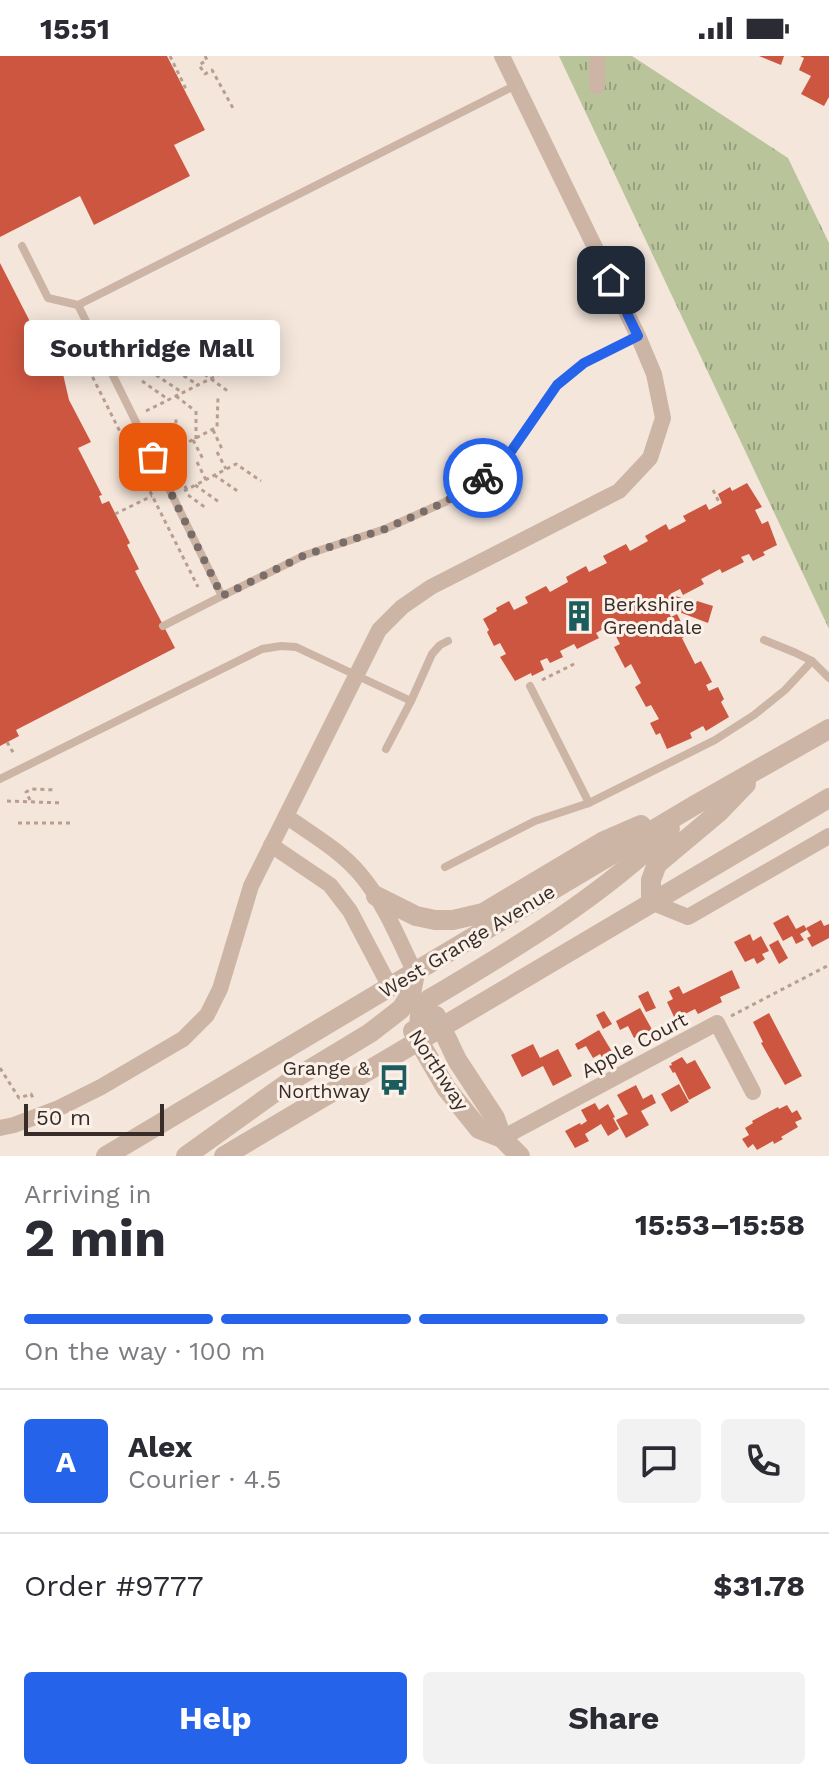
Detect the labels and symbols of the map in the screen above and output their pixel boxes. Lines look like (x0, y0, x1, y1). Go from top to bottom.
pin (577, 246, 645, 314)
callout: Southridge Mall (25, 321, 281, 377)
pin (119, 423, 187, 491)
courier (443, 438, 523, 518)
place label: Berkshire Greendale (603, 592, 702, 639)
building icon: Berkshire Greendale (562, 599, 596, 633)
street label: West Grange Avenue (375, 879, 559, 1003)
street label: Apple Court (577, 1007, 692, 1083)
street label: Northway (404, 1025, 475, 1116)
place label: Grange & Northway (278, 1056, 371, 1103)
bus stop icon: Grange & Northway (377, 1063, 411, 1097)
scale bar (24, 1100, 164, 1136)

